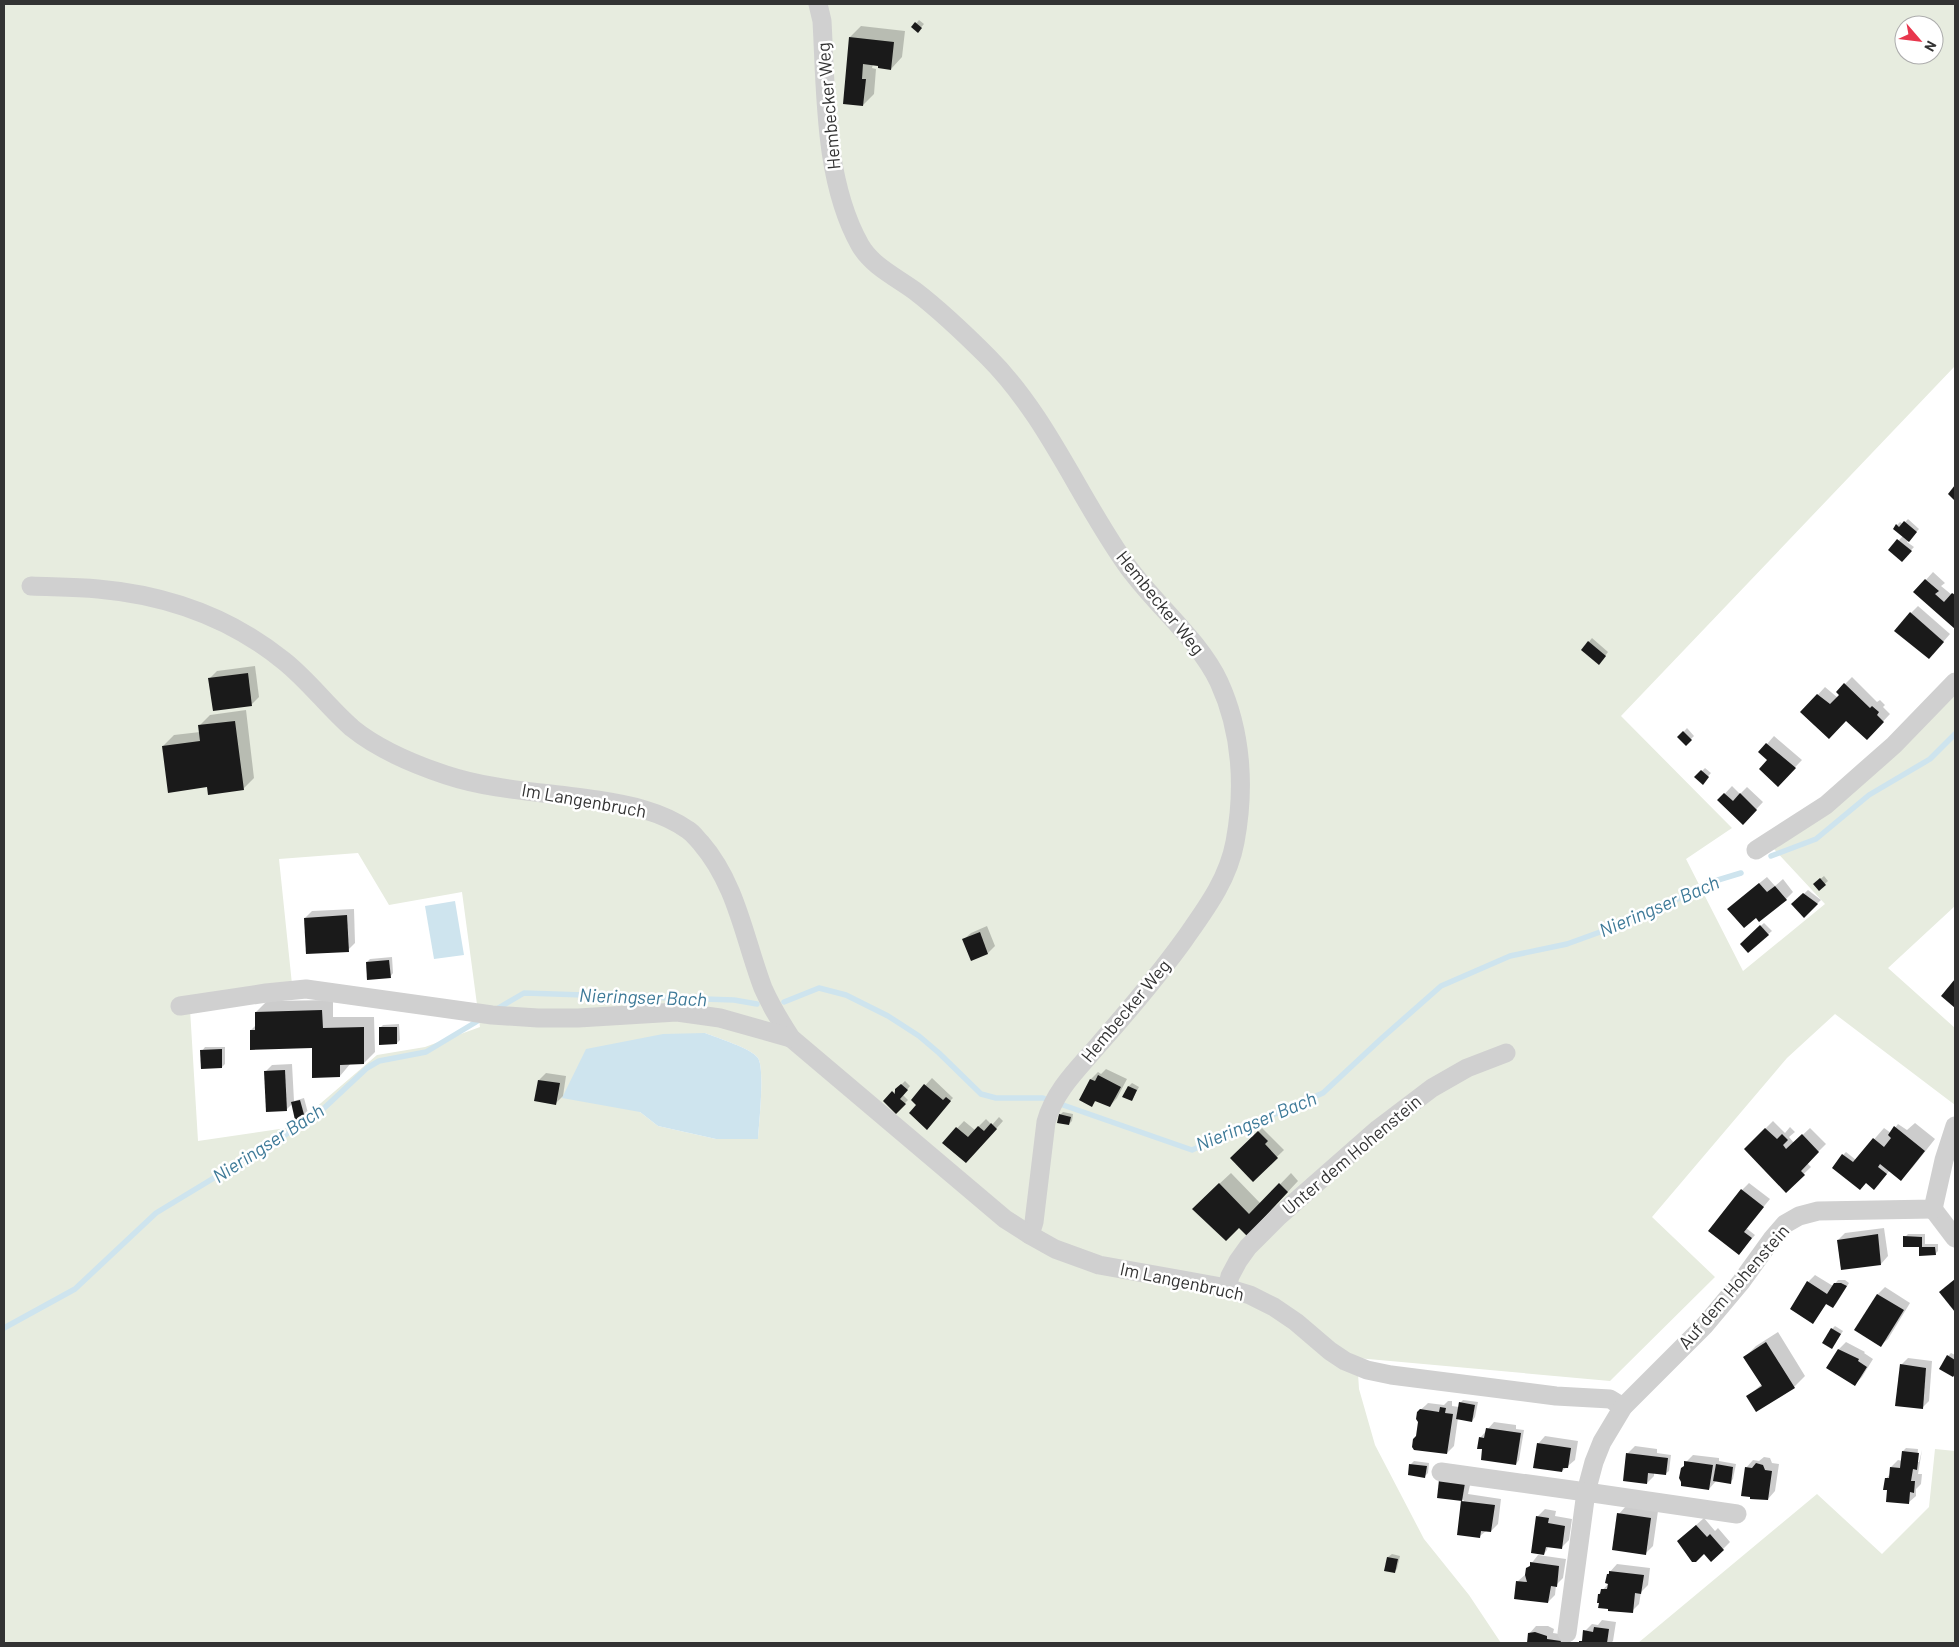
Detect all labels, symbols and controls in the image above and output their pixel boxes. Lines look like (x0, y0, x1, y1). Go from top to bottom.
north arrow (1894, 15, 1944, 65)
text: N (1921, 38, 1941, 54)
street label: Hembecker Weg (811, 42, 845, 171)
street label: Hembecker Weg (1112, 546, 1209, 659)
street label: Im Langenbruch (520, 778, 648, 822)
water label: Nieringser Bach (1595, 870, 1722, 941)
street label: Hembecker Weg (1076, 954, 1175, 1066)
water label: Nieringser Bach (579, 983, 707, 1010)
water label: Nieringser Bach (1192, 1086, 1320, 1155)
street label: Unter dem Hohenstein (1277, 1090, 1425, 1219)
water label: Nieringser Bach (208, 1098, 328, 1187)
street label: Auf dem Hohenstein (1673, 1220, 1793, 1353)
street label: Im Langenbruch (1118, 1257, 1246, 1305)

